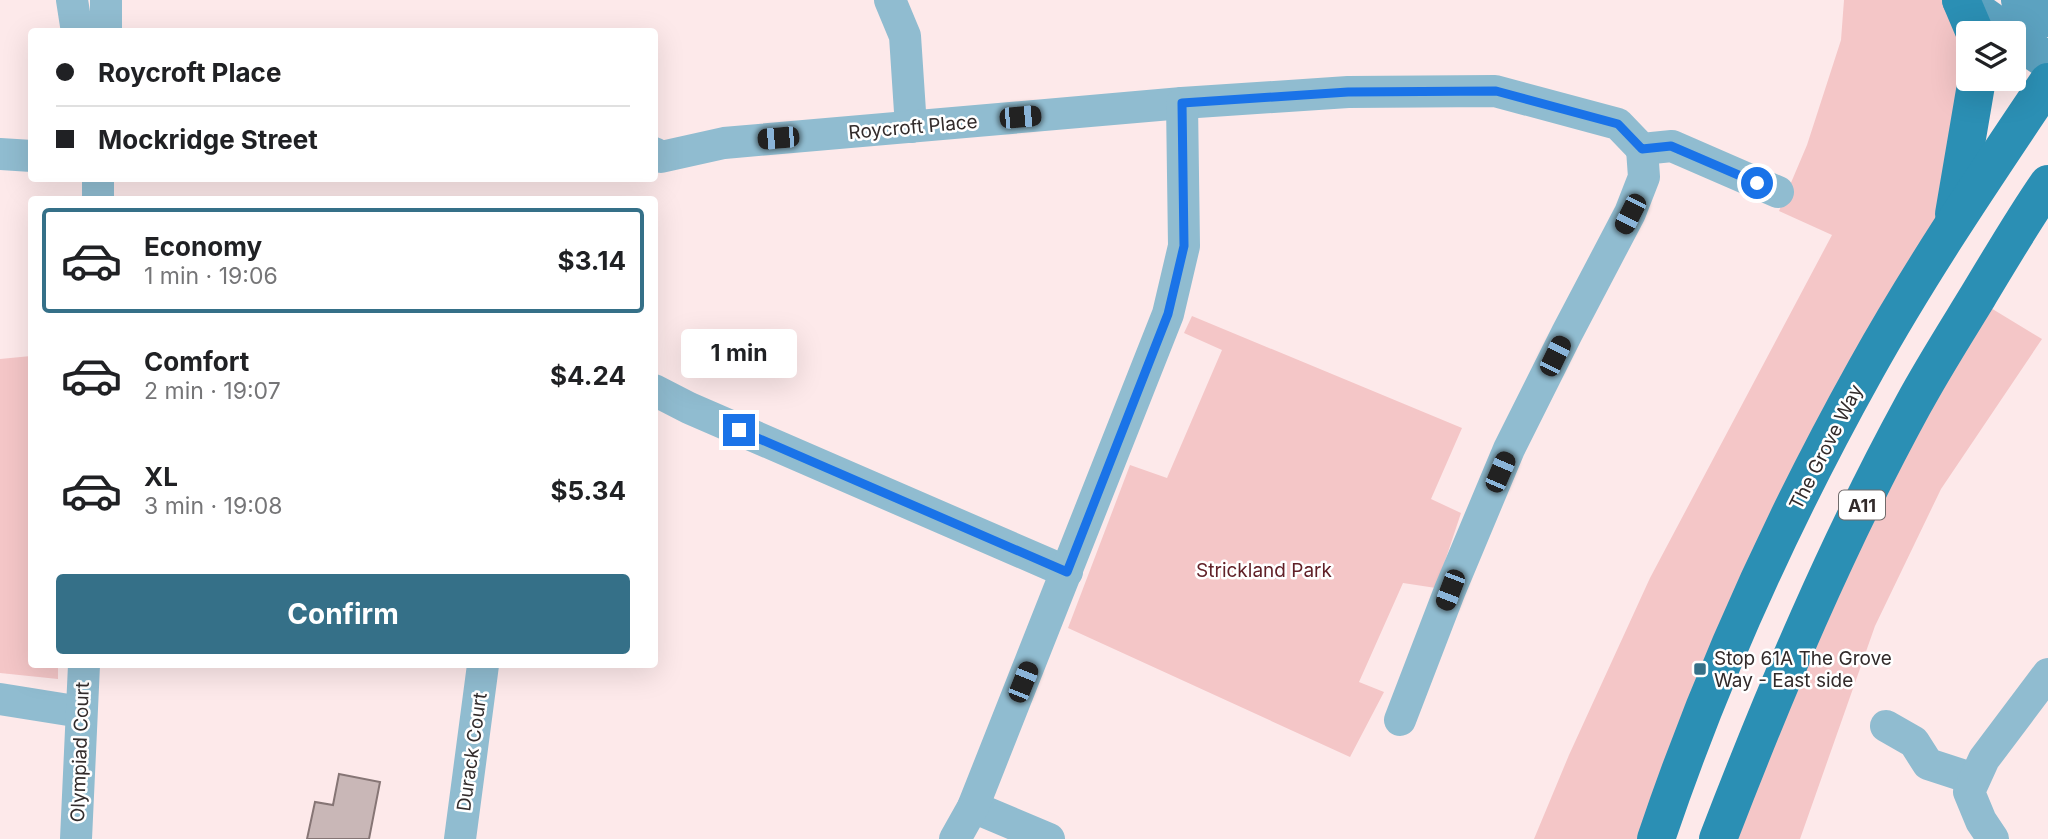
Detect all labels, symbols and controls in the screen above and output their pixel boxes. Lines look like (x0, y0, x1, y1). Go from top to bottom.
map controls (1956, 21, 2026, 91)
button: layers (1956, 21, 2026, 91)
text: Roycroft Place (98, 57, 281, 88)
car (999, 105, 1042, 129)
street label: Roycroft Place (847, 110, 979, 144)
text: Mockridge Street (98, 124, 318, 155)
car (757, 126, 800, 150)
route start (1741, 167, 1773, 199)
car (1612, 191, 1649, 237)
icon: car (60, 229, 123, 292)
text: Economy (144, 231, 262, 262)
text: $3.14 (558, 245, 626, 276)
text: 1 min · 19:06 (144, 262, 278, 290)
callout: 1 min (681, 328, 797, 378)
car (1537, 333, 1574, 379)
text: 1 min (711, 339, 767, 367)
icon: car (60, 344, 123, 407)
text: Comfort (144, 346, 249, 377)
text: $4.24 (550, 360, 626, 391)
text: 2 min · 19:07 (144, 377, 281, 405)
street label: The Grove Way (1785, 380, 1868, 513)
route end (723, 414, 755, 446)
car (1483, 449, 1518, 495)
icon: car (60, 459, 123, 522)
text: XL (144, 461, 178, 492)
text: $5.34 (551, 475, 626, 506)
road number: A11 (1839, 490, 1885, 520)
text: 3 min · 19:08 (144, 492, 283, 520)
park label: Strickland Park (1196, 559, 1333, 582)
car (1433, 567, 1468, 613)
button: Confirm (56, 574, 630, 654)
place label: Stop 61A The Grove Way - East side (1714, 647, 1892, 692)
car (1006, 659, 1041, 705)
marker: Stop 61A The Grove Way - East side (1692, 661, 1708, 677)
street label: Olympiad Court (66, 681, 94, 823)
street label: Durack Court (452, 691, 492, 813)

